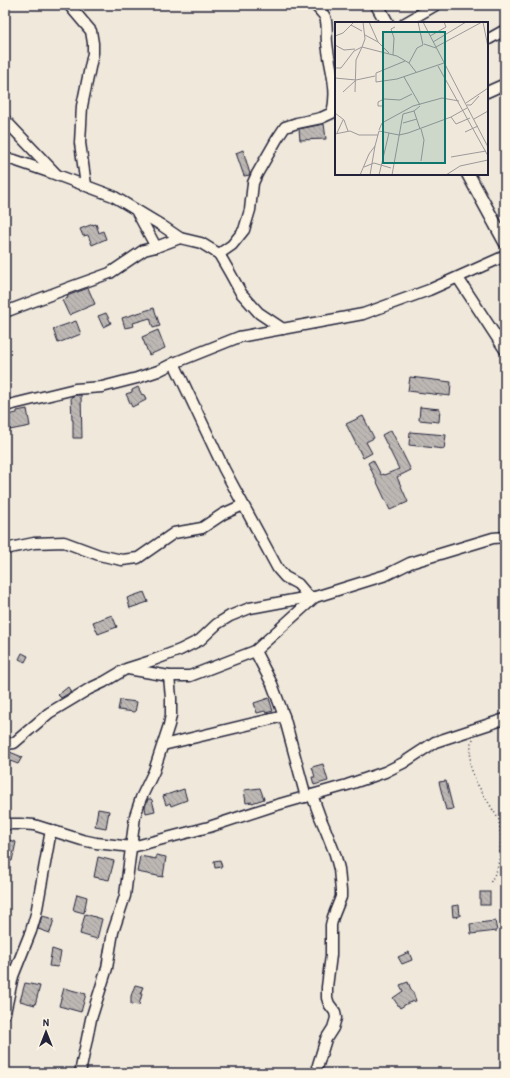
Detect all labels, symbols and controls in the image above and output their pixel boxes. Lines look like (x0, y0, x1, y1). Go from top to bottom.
inset map (335, 22, 488, 175)
north arrow (26, 1012, 66, 1052)
text: N (43, 1015, 49, 1029)

